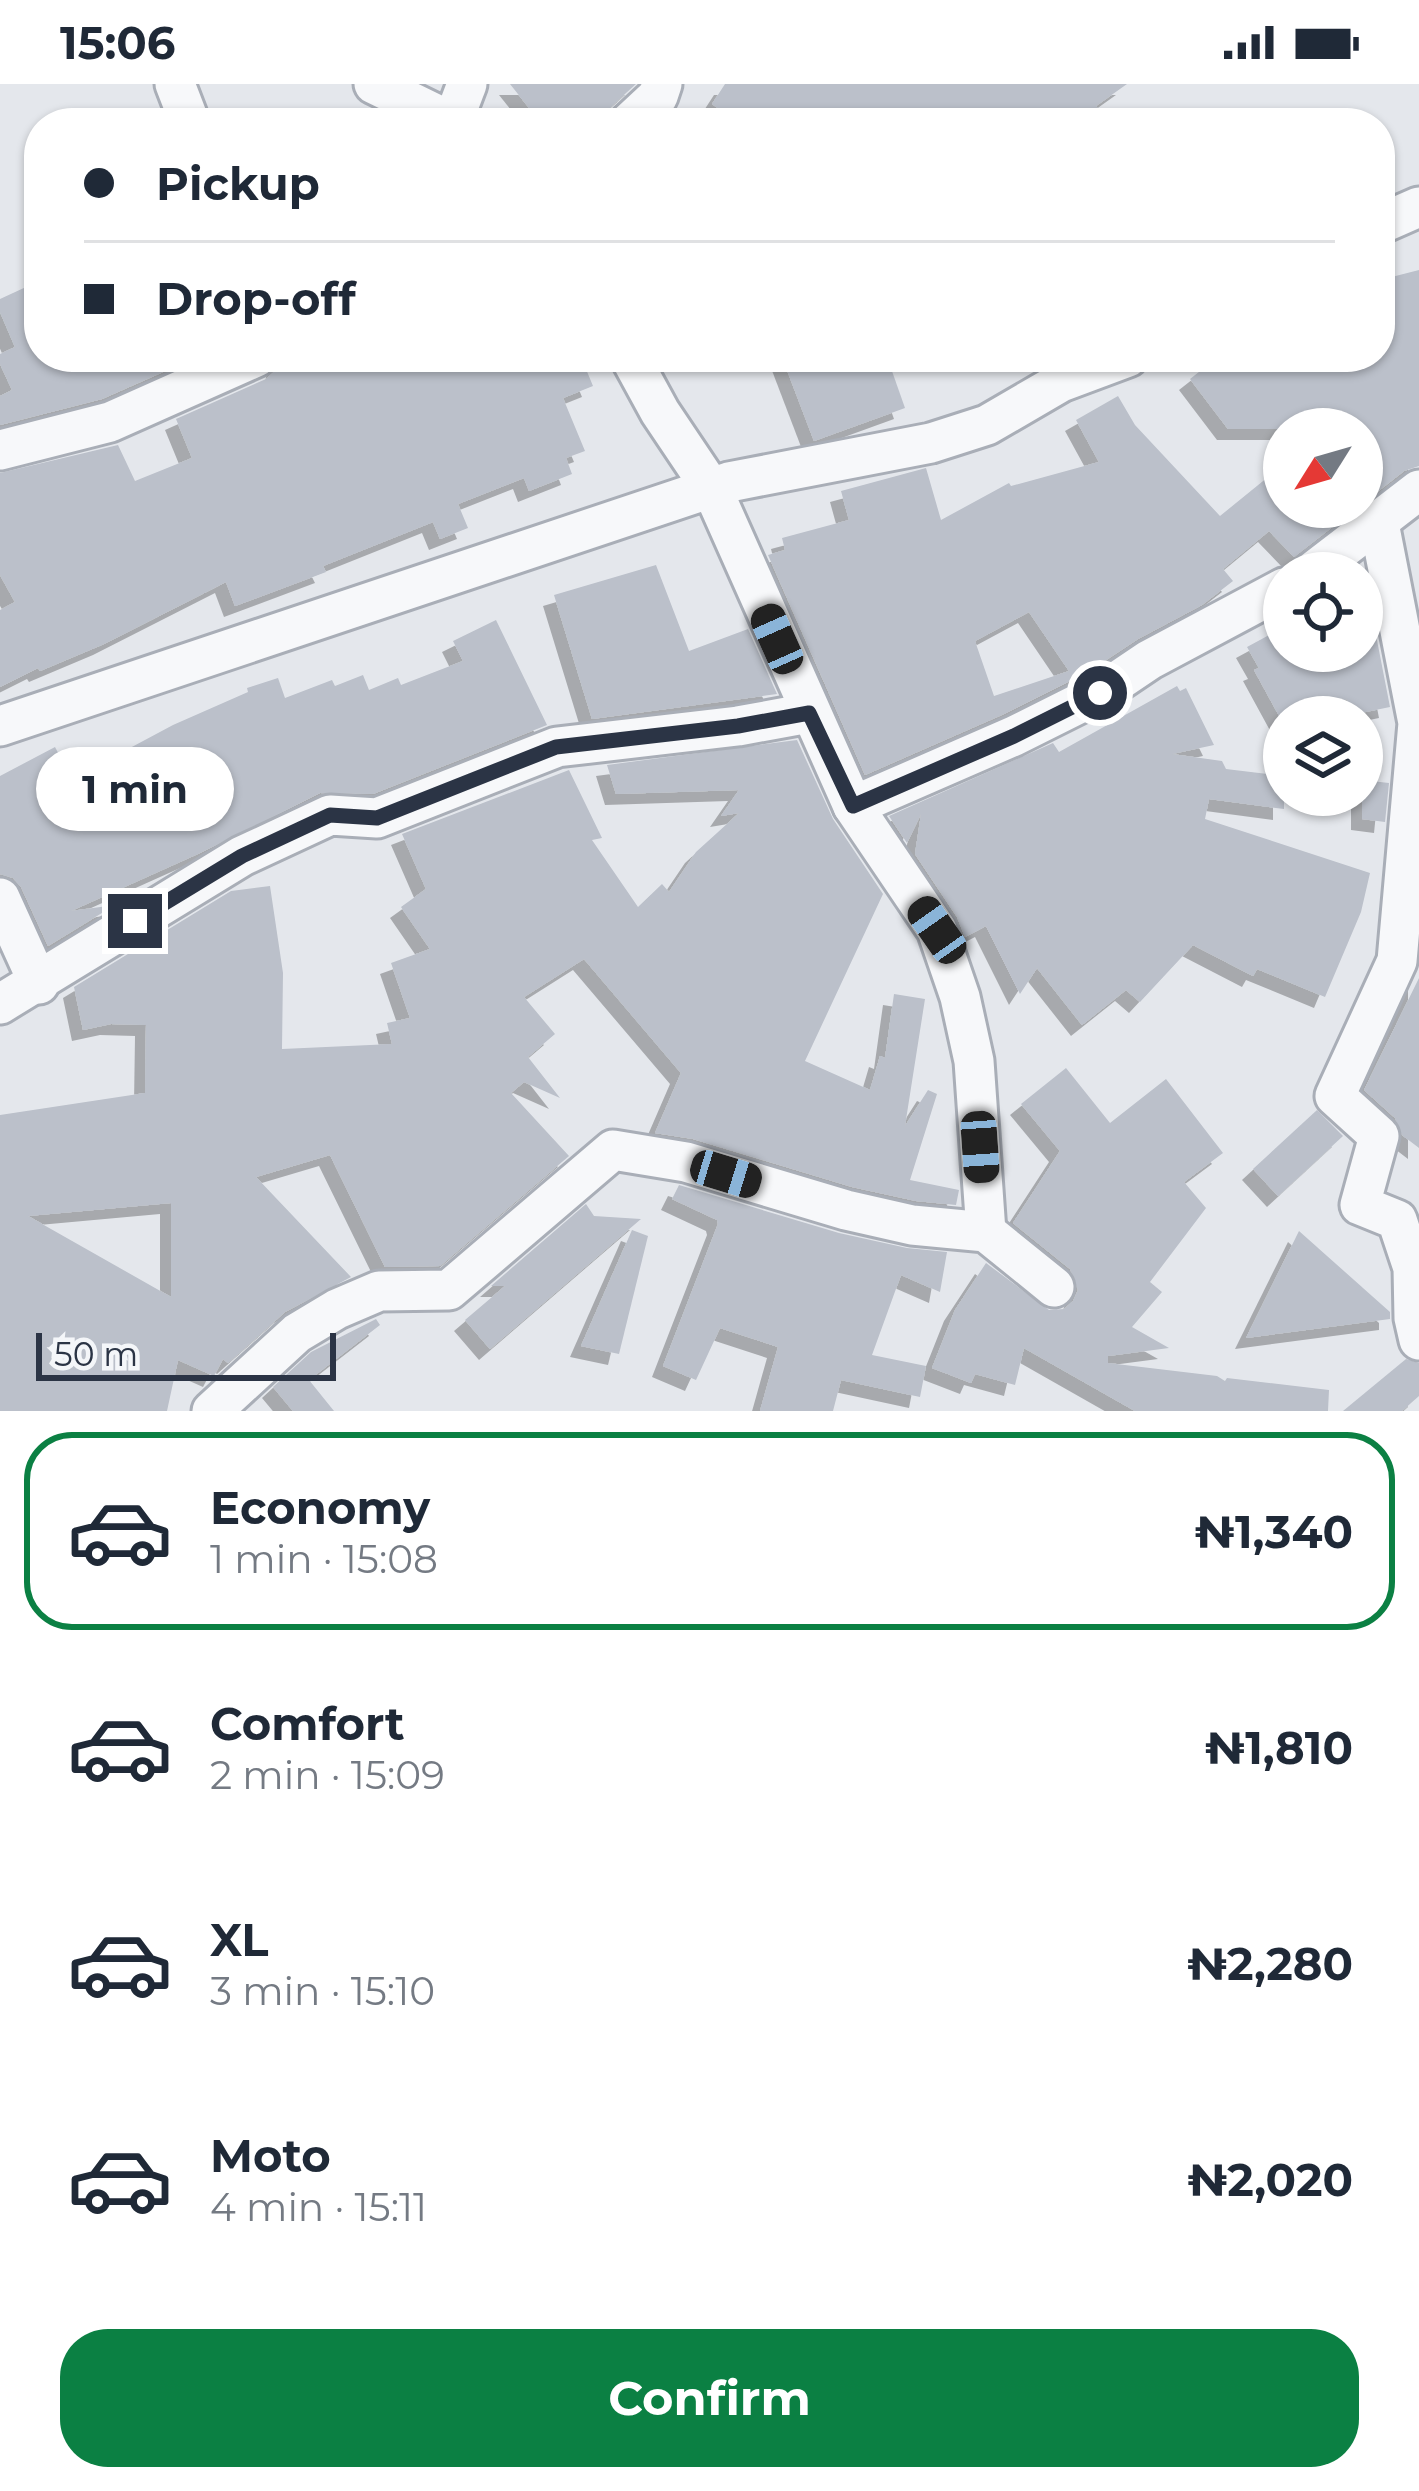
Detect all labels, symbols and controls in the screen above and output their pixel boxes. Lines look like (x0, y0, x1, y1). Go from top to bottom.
text: 15:06 (60, 15, 175, 70)
text: Pickup (156, 156, 320, 211)
text: Drop-off (156, 271, 356, 326)
north arrow (1263, 408, 1383, 528)
map controls (1263, 408, 1383, 816)
button: locate (1263, 552, 1383, 672)
car (746, 599, 808, 679)
route start (1073, 666, 1127, 720)
button: layers (1263, 696, 1383, 816)
callout: 1 min (36, 747, 234, 831)
text: 1 min (82, 765, 188, 813)
car (902, 890, 972, 970)
route end (108, 894, 162, 948)
car (960, 1110, 1000, 1184)
car (686, 1146, 766, 1202)
scale bar (36, 1327, 336, 1380)
text: 50 m (54, 1334, 138, 1374)
icon: car (66, 1477, 174, 1585)
text: Economy (210, 1480, 430, 1535)
text: ₦1,340 (1194, 1504, 1353, 1559)
text: 1 min · 15:08 (210, 1535, 438, 1583)
icon: car (66, 1693, 174, 1801)
text: Comfort (210, 1696, 405, 1751)
text: ₦1,810 (1205, 1720, 1353, 1775)
text: 2 min · 15:09 (210, 1751, 445, 1799)
icon: car (66, 1909, 174, 2017)
text: XL (210, 1912, 268, 1967)
text: ₦2,280 (1187, 1936, 1353, 1991)
text: 3 min · 15:10 (210, 1967, 435, 2015)
icon: car (66, 2125, 174, 2233)
text: Moto (210, 2128, 331, 2183)
text: ₦2,020 (1187, 2152, 1353, 2207)
text: 4 min · 15:11 (210, 2183, 427, 2231)
button: Confirm (60, 2329, 1359, 2467)

